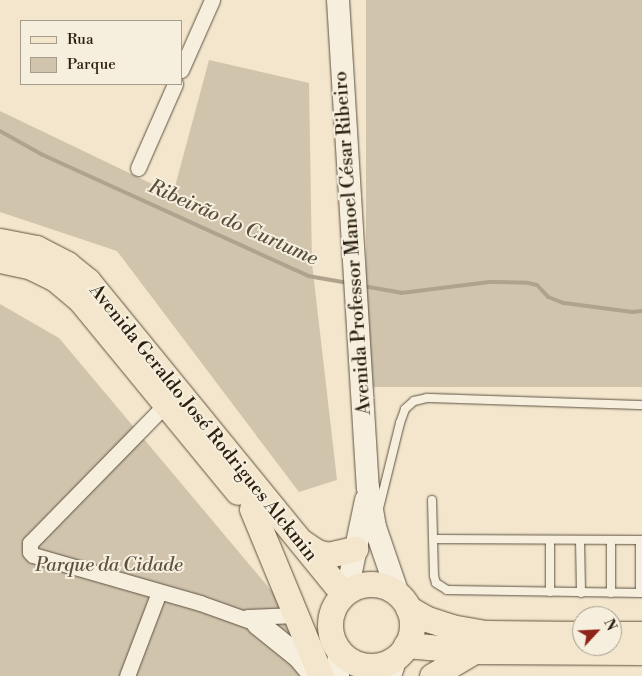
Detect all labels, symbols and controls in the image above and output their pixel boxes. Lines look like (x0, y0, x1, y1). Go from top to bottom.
legend (20, 20, 182, 85)
text: Rua (67, 30, 94, 49)
text: Parque (67, 55, 116, 74)
street label: Avenida Professor Manoel César Ribeiro (330, 70, 376, 416)
water label: Ribeirão do Curtume (145, 175, 321, 271)
street label: Avenida Geraldo José Rodrigues Alckmin (84, 280, 322, 566)
park label: Parque da Cidade (35, 555, 183, 577)
north arrow (572, 606, 622, 656)
text: N (599, 616, 620, 634)

